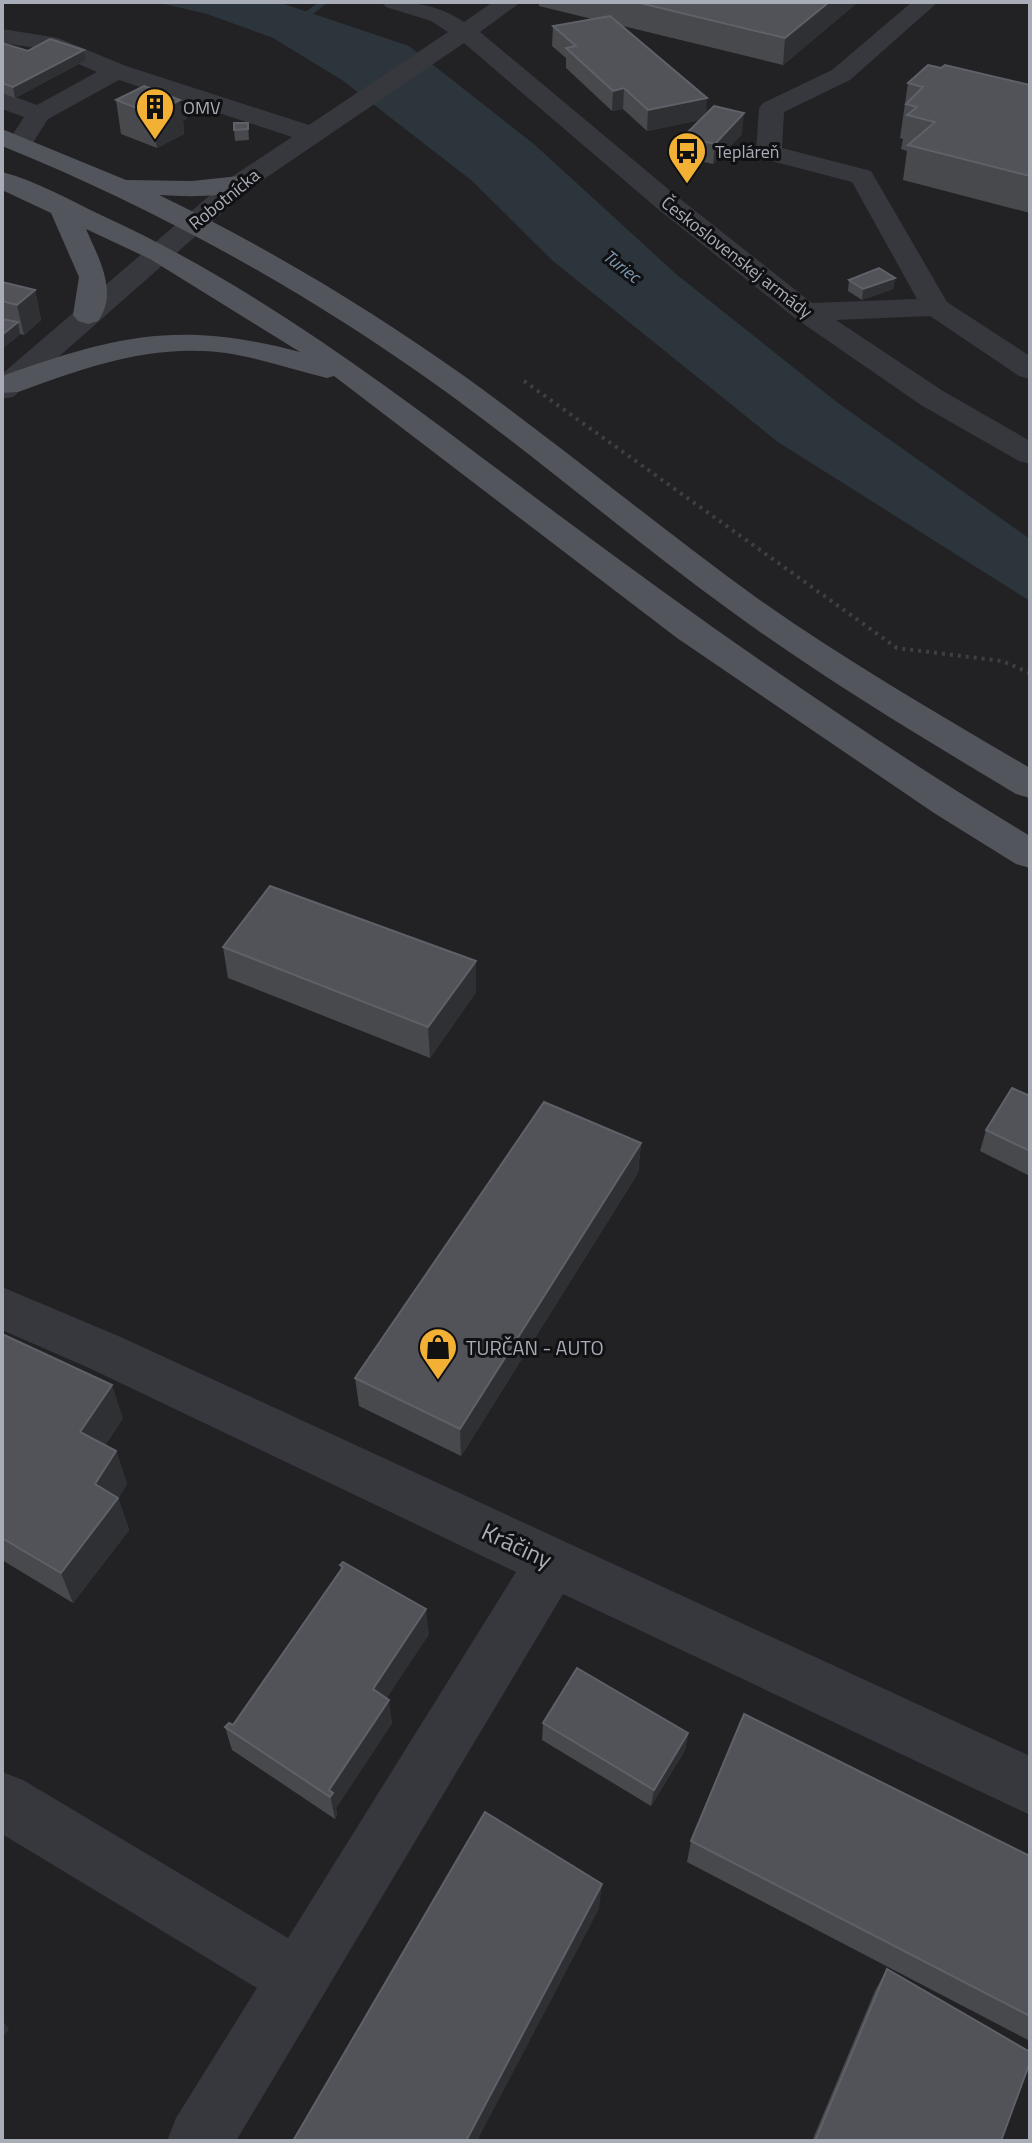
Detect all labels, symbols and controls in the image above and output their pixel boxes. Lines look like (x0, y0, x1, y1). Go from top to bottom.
building icon: OMV (134, 86, 176, 141)
place label: OMV (183, 94, 221, 121)
bus stop icon: Tepláreň (666, 130, 708, 185)
place label: Tepláreň (715, 138, 779, 165)
street label: Robotnícka (183, 162, 265, 236)
street label: Československej armády (656, 189, 819, 325)
water label: Turiec (597, 243, 648, 290)
shop icon: TURČAN - AUTO (417, 1326, 459, 1381)
place label: TURČAN - AUTO (466, 1332, 604, 1363)
street label: Kráčiny (476, 1513, 558, 1577)

